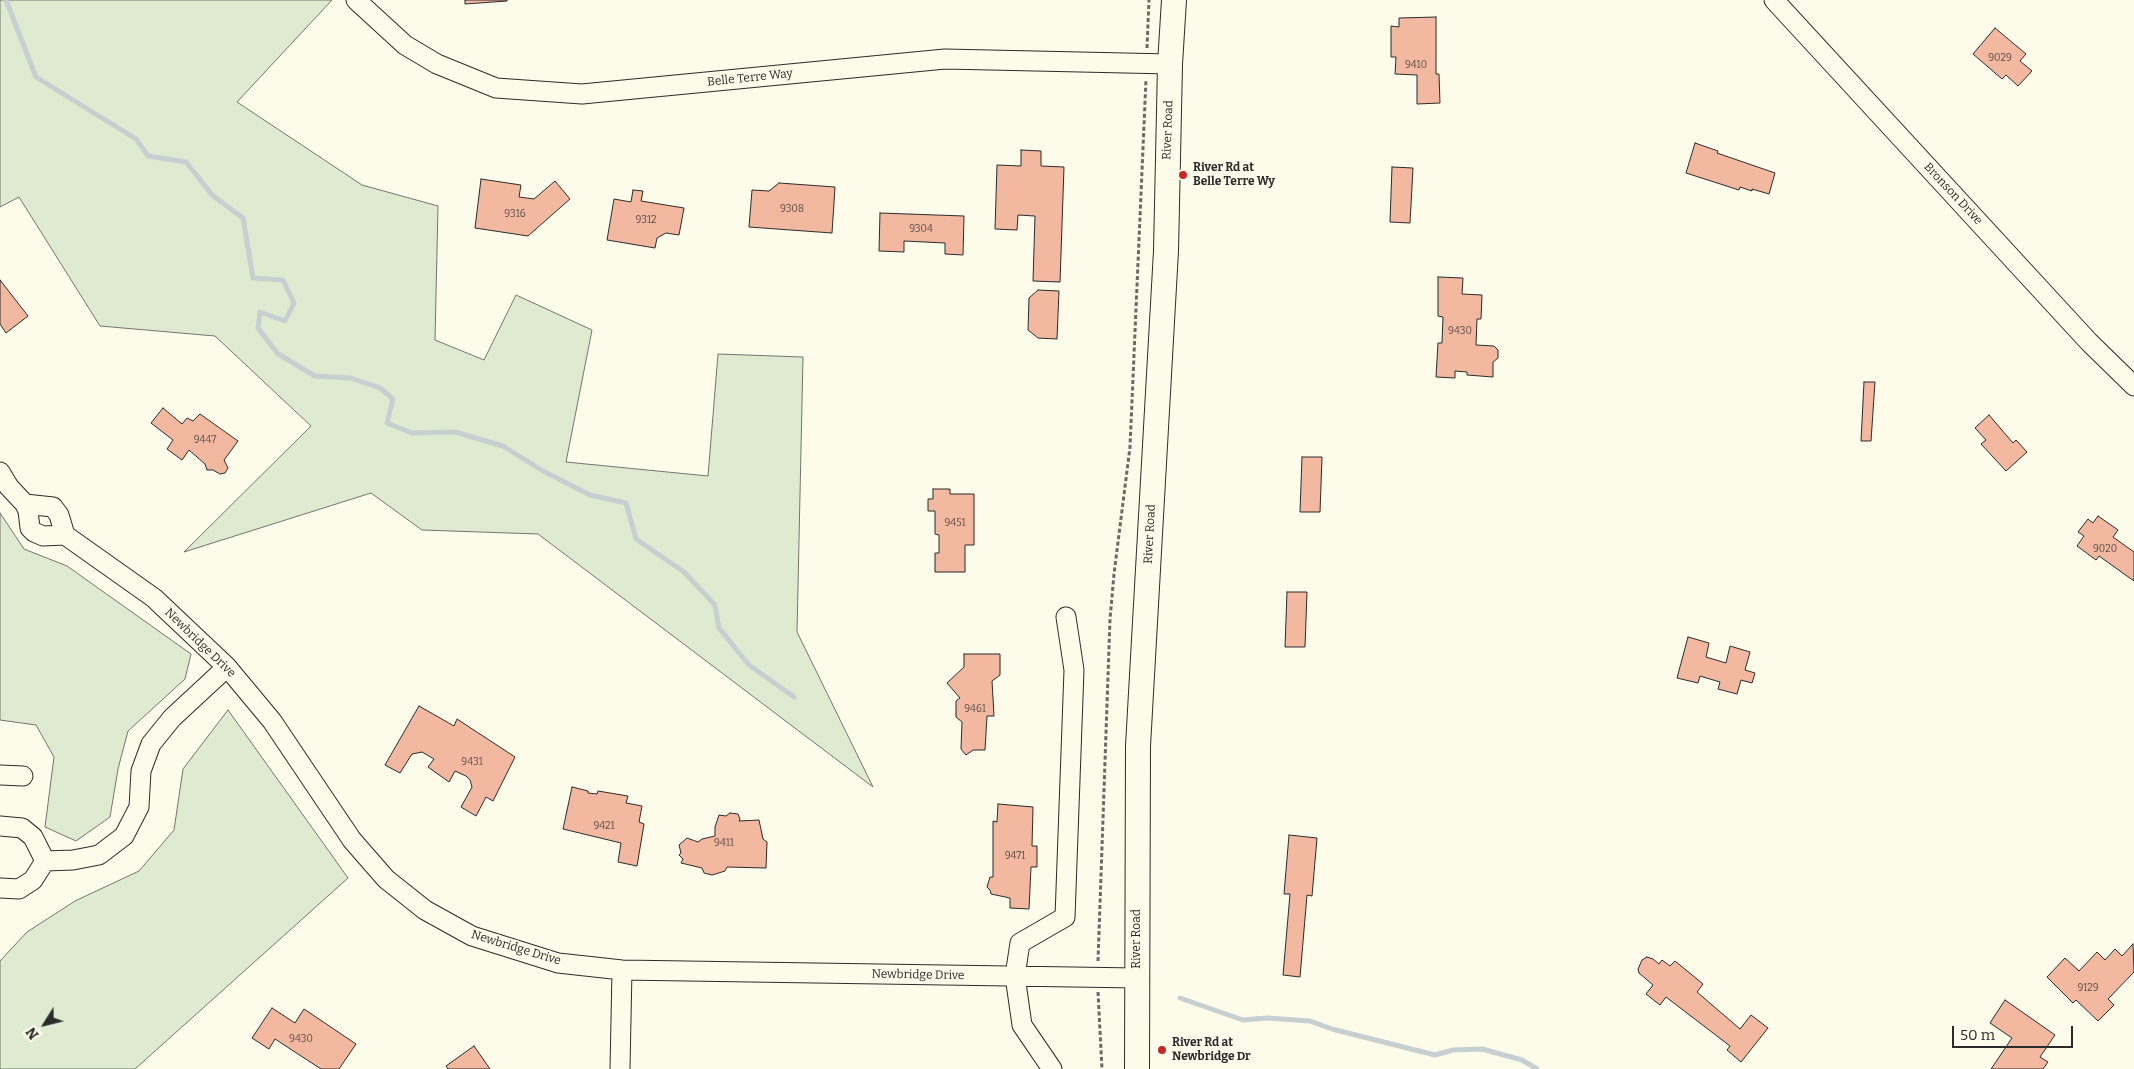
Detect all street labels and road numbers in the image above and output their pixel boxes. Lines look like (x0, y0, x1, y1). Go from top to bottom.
street label: Belle Terre Way (706, 66, 794, 90)
street label: River Road (1160, 100, 1176, 160)
street label: Bronson Drive (1921, 160, 1985, 228)
street label: River Road (1141, 504, 1159, 564)
street label: Newbridge Drive (162, 606, 238, 680)
street label: River Road (1130, 909, 1144, 969)
street label: Newbridge Drive (469, 928, 563, 968)
street label: Newbridge Drive (871, 967, 965, 983)

